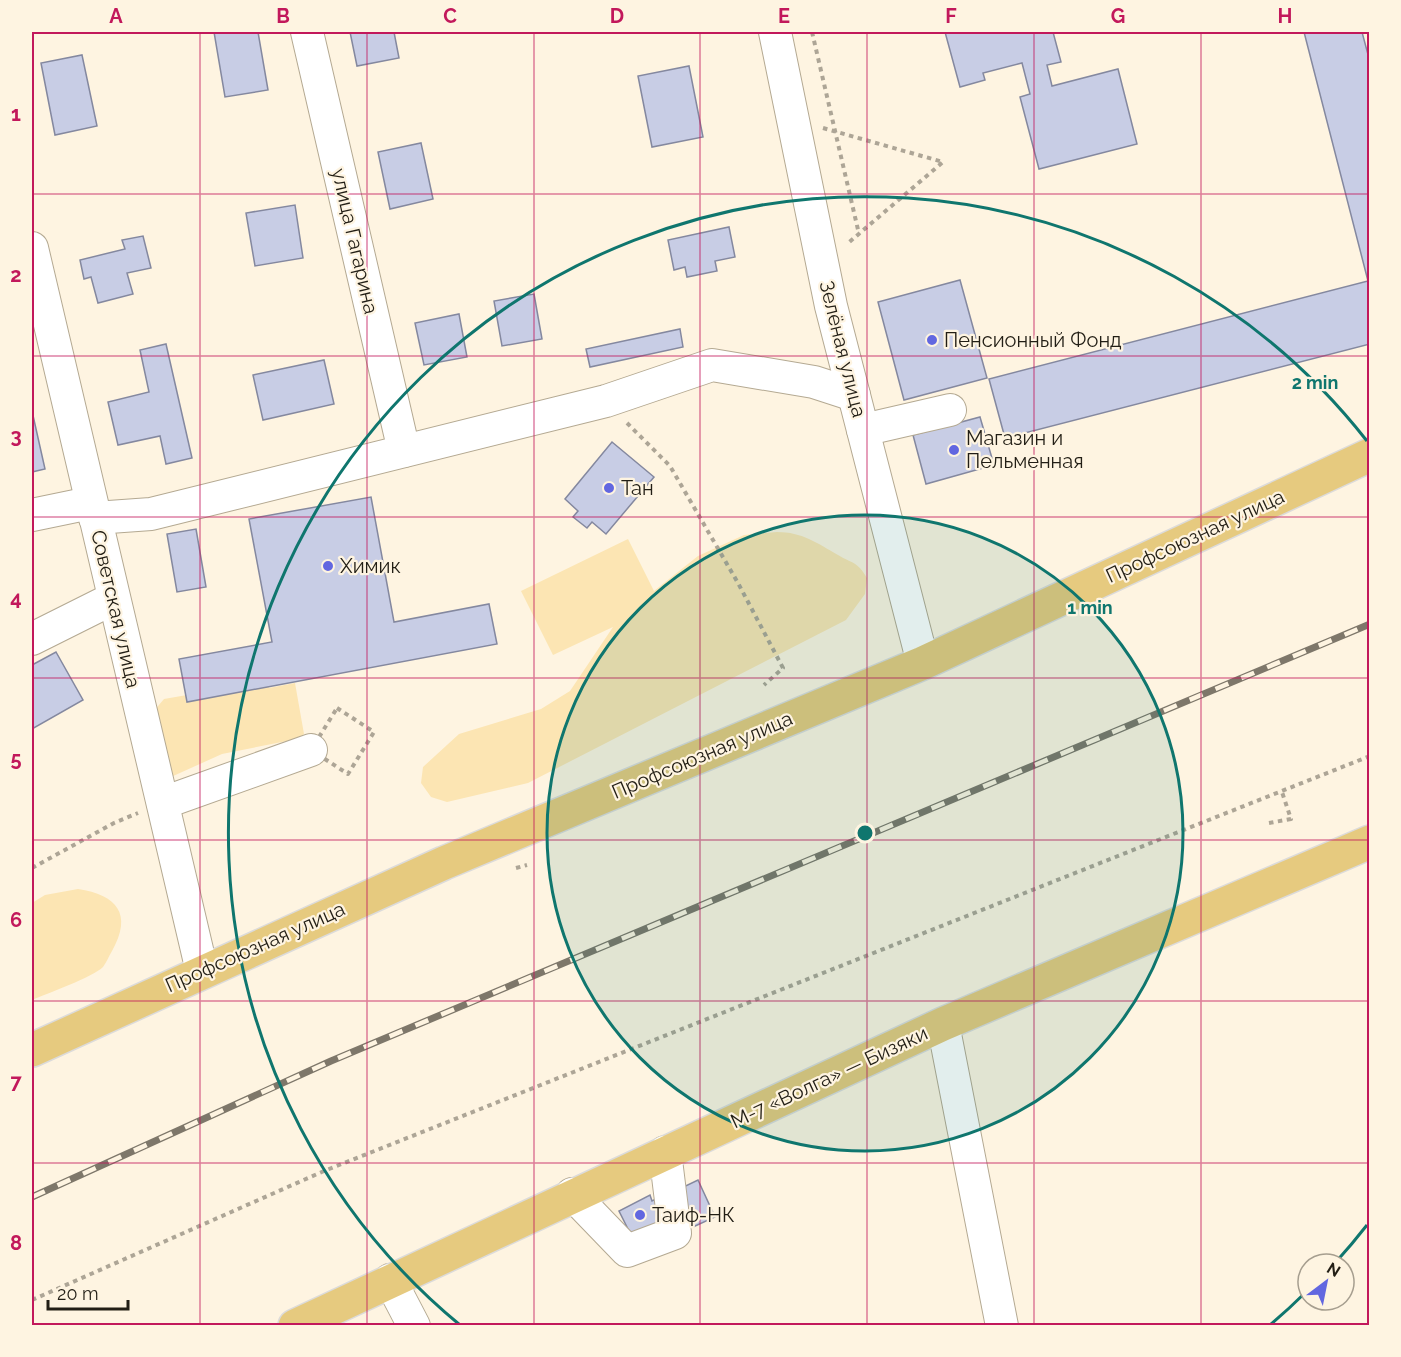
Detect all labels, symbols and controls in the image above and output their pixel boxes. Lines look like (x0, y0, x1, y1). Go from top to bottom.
text: A (109, 4, 123, 28)
text: B (276, 4, 290, 28)
text: C (443, 4, 457, 28)
text: D (610, 4, 624, 28)
text: E (778, 4, 790, 28)
text: F (945, 4, 957, 28)
text: G (1111, 4, 1125, 28)
text: H (1278, 4, 1292, 28)
text: 1 (11, 102, 21, 126)
street label: улица Гагарина (327, 166, 383, 316)
text: 2 (10, 263, 22, 287)
street label: Зелёная улица (814, 278, 872, 420)
place label: Пенсионный Фонд (944, 328, 1122, 352)
marker: Пенсионный Фонд (925, 333, 939, 347)
text: 2 min (1292, 372, 1338, 393)
text: 3 (10, 424, 22, 448)
place label: Магазин и Пельменная (966, 426, 1084, 473)
marker: Магазин и Пельменная (947, 443, 961, 457)
place label: Тан (621, 476, 654, 500)
marker: Тан (602, 481, 616, 495)
street label: Профсоюзная улица (1102, 484, 1288, 588)
street label: Советская улица (86, 528, 146, 690)
place label: Химик (340, 554, 401, 578)
marker: Химик (321, 559, 335, 573)
text: 4 (10, 586, 22, 610)
text: 1 min (1067, 597, 1113, 618)
street label: Профсоюзная улица (608, 706, 796, 804)
text: 5 (10, 747, 22, 771)
centre of rings (855, 823, 875, 843)
street label: Профсоюзная улица (161, 897, 349, 997)
text: 6 (10, 908, 22, 932)
street label: М-7 «Волга» — Бизяки (727, 1021, 931, 1133)
text: 7 (10, 1070, 22, 1094)
place label: Таиф-НК (652, 1203, 735, 1227)
marker: Таиф-НК (633, 1208, 647, 1222)
text: 8 (10, 1231, 22, 1255)
north arrow (1296, 1252, 1356, 1312)
text: N (1323, 1258, 1344, 1281)
scale bar (48, 1273, 128, 1311)
text: 20 m (57, 1283, 99, 1304)

